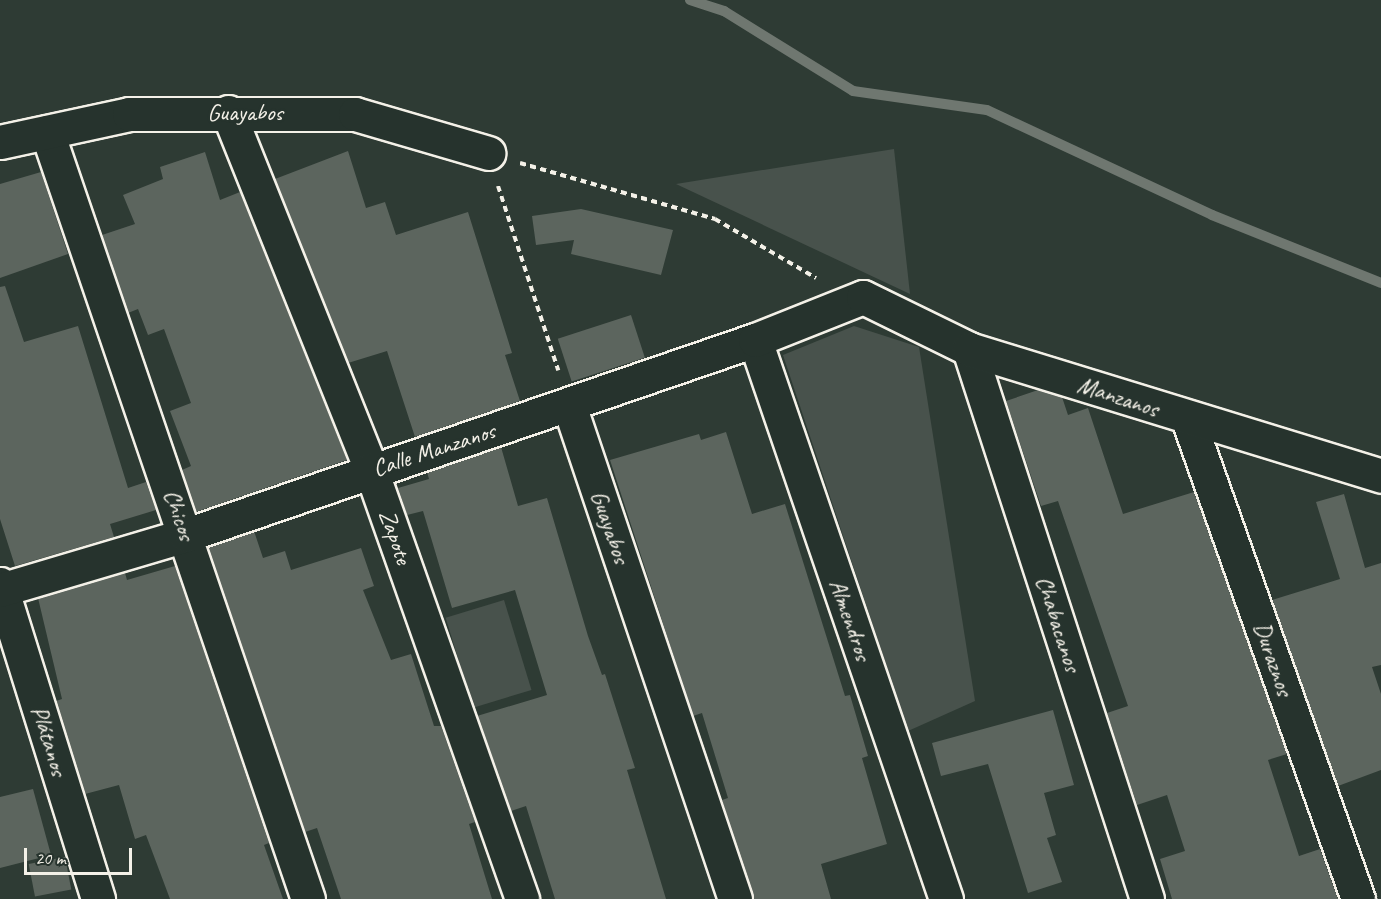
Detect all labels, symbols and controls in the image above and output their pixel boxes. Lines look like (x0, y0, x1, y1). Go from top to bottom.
street label: Guayabos (207, 99, 283, 127)
street label: Manzanos (1074, 370, 1162, 424)
street label: Calle Manzanos (369, 417, 499, 483)
street label: Chicos (157, 486, 201, 544)
street label: Guayabos (584, 487, 636, 567)
street label: Zapote (372, 506, 418, 568)
street label: Chabacanos (1029, 572, 1087, 676)
street label: Almendros (823, 576, 877, 664)
street label: Duraznos (1247, 618, 1299, 700)
street label: Plátanos (25, 702, 73, 780)
scale bar (27, 836, 135, 874)
text: 20 m (35, 847, 66, 869)

